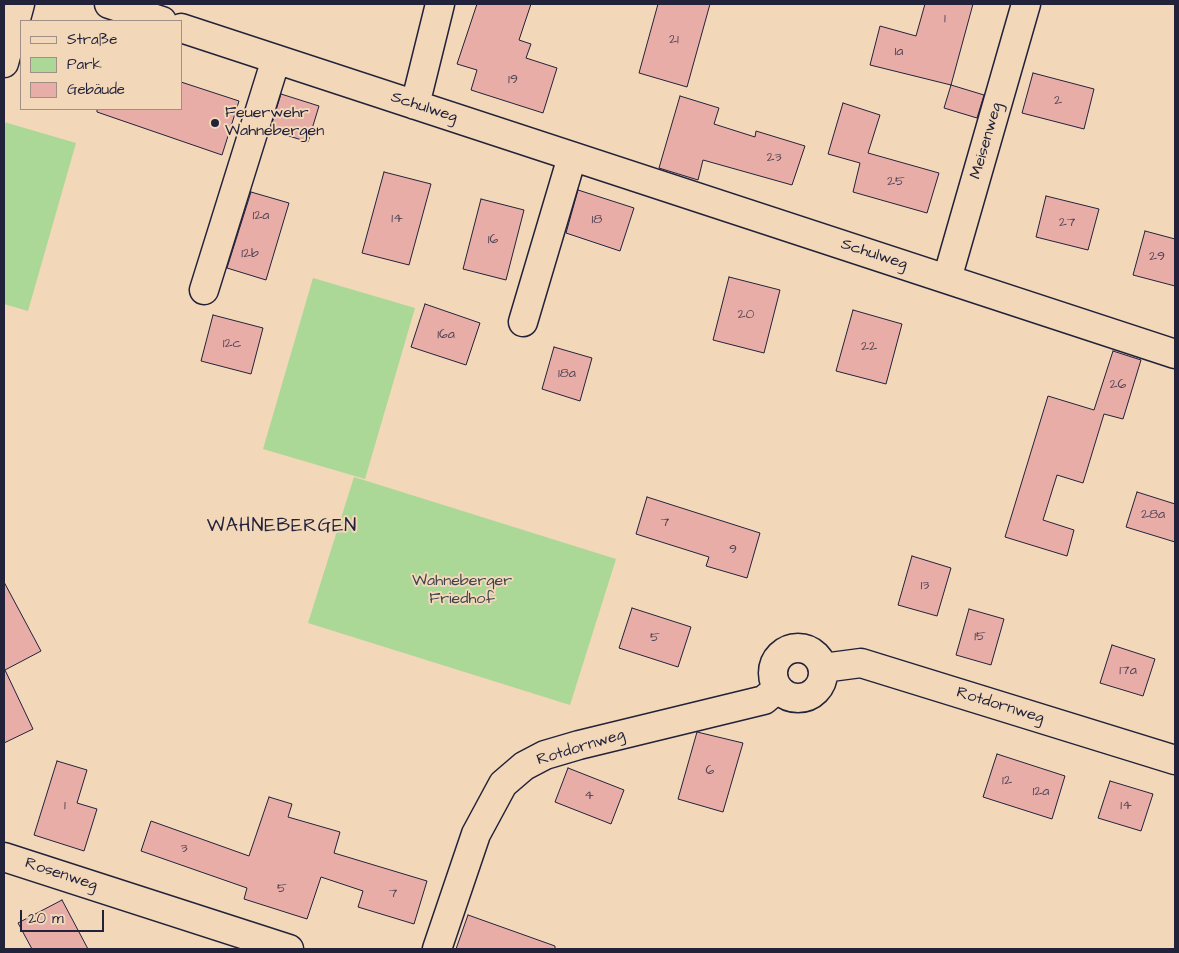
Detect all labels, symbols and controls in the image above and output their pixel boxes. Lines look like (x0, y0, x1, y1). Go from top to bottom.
house number: 1 (944, 11, 946, 27)
legend (20, 20, 182, 110)
text: Straße (67, 29, 117, 50)
house number: 21 (669, 32, 679, 48)
house number: 1a (895, 44, 903, 60)
text: Park (67, 54, 102, 75)
house number: 19 (508, 72, 518, 88)
text: Gebäude (67, 79, 125, 100)
street label: Schulweg (388, 88, 460, 128)
house number: 2 (1054, 93, 1062, 109)
street label: Meisenweg (967, 100, 1007, 182)
place label: Feuerwehr Wahnebergen (225, 104, 324, 142)
marker: Feuerwehr Wahnebergen (209, 117, 221, 129)
house number: 23 (766, 150, 782, 166)
house number: 25 (887, 174, 905, 190)
house number: 12a (253, 208, 269, 224)
house number: 14 (391, 211, 403, 227)
house number: 18 (592, 212, 602, 228)
house number: 27 (1059, 215, 1075, 231)
house number: 16 (488, 232, 498, 248)
street label: Schulweg (838, 235, 910, 275)
house number: 12b (241, 246, 259, 262)
house number: 29 (1149, 249, 1165, 265)
house number: 20 (738, 307, 754, 323)
house number: 16a (437, 327, 455, 343)
house number: 12c (223, 336, 241, 352)
house number: 22 (861, 339, 877, 355)
house number: 18a (558, 366, 576, 382)
house number: 26 (1110, 377, 1126, 393)
house number: 28a (1141, 507, 1165, 523)
house number: 7 (661, 515, 669, 531)
district label: WAHNEBERGEN (205, 516, 359, 538)
house number: 9 (729, 542, 737, 558)
park label: Wahneberger Friedhof (412, 572, 512, 610)
house number: 13 (921, 578, 929, 594)
house number: 15 (974, 629, 986, 645)
house number: 5 (650, 630, 660, 646)
house number: 17a (1119, 663, 1137, 679)
street label: Rotdornweg (954, 684, 1046, 728)
street label: Rotdornweg (535, 726, 627, 770)
house number: 6 (706, 763, 714, 779)
house number: 12 (1002, 773, 1012, 789)
house number: 12a (1033, 784, 1049, 800)
house number: 4 (584, 788, 594, 804)
house number: 1 (64, 798, 66, 814)
house number: 14 (1120, 798, 1132, 814)
house number: 3 (180, 841, 188, 857)
street label: Rosenweg (22, 854, 100, 896)
house number: 5 (277, 881, 287, 897)
house number: 7 (389, 886, 397, 902)
scale bar (22, 900, 106, 932)
text: 20 m (28, 908, 64, 929)

